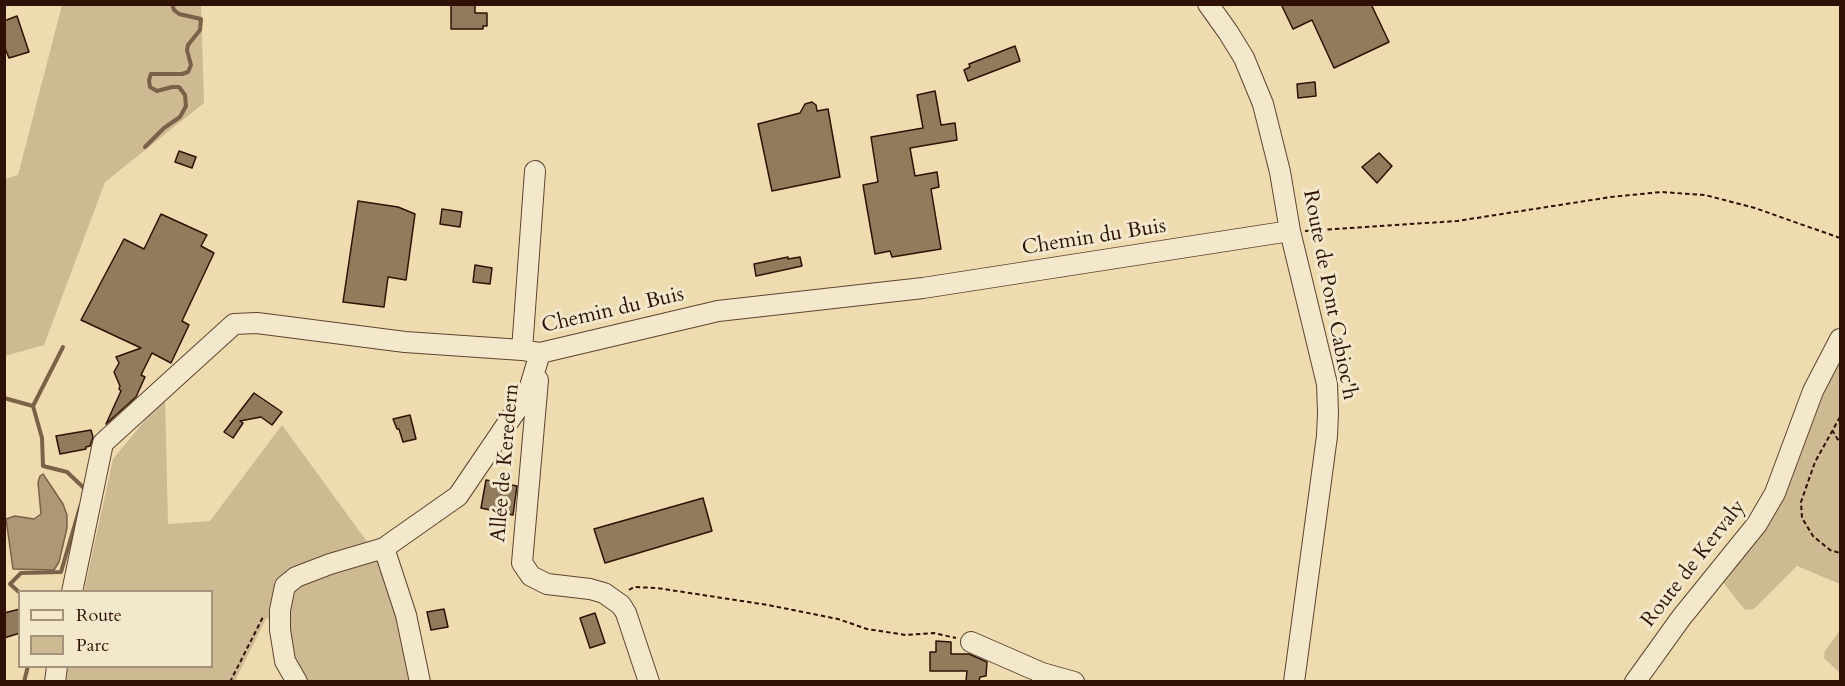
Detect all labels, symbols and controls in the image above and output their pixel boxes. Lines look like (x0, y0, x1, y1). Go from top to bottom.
street label: Route de Pont Cabioc'h (1296, 188, 1362, 402)
street label: Chemin du Buis (1020, 214, 1168, 262)
street label: Chemin du Buis (539, 282, 687, 340)
street label: Allée de Keredern (487, 383, 525, 543)
street label: Route de Kervaly (1636, 495, 1752, 633)
legend (18, 590, 213, 668)
text: Route (76, 603, 122, 628)
text: Parc (76, 633, 109, 658)

